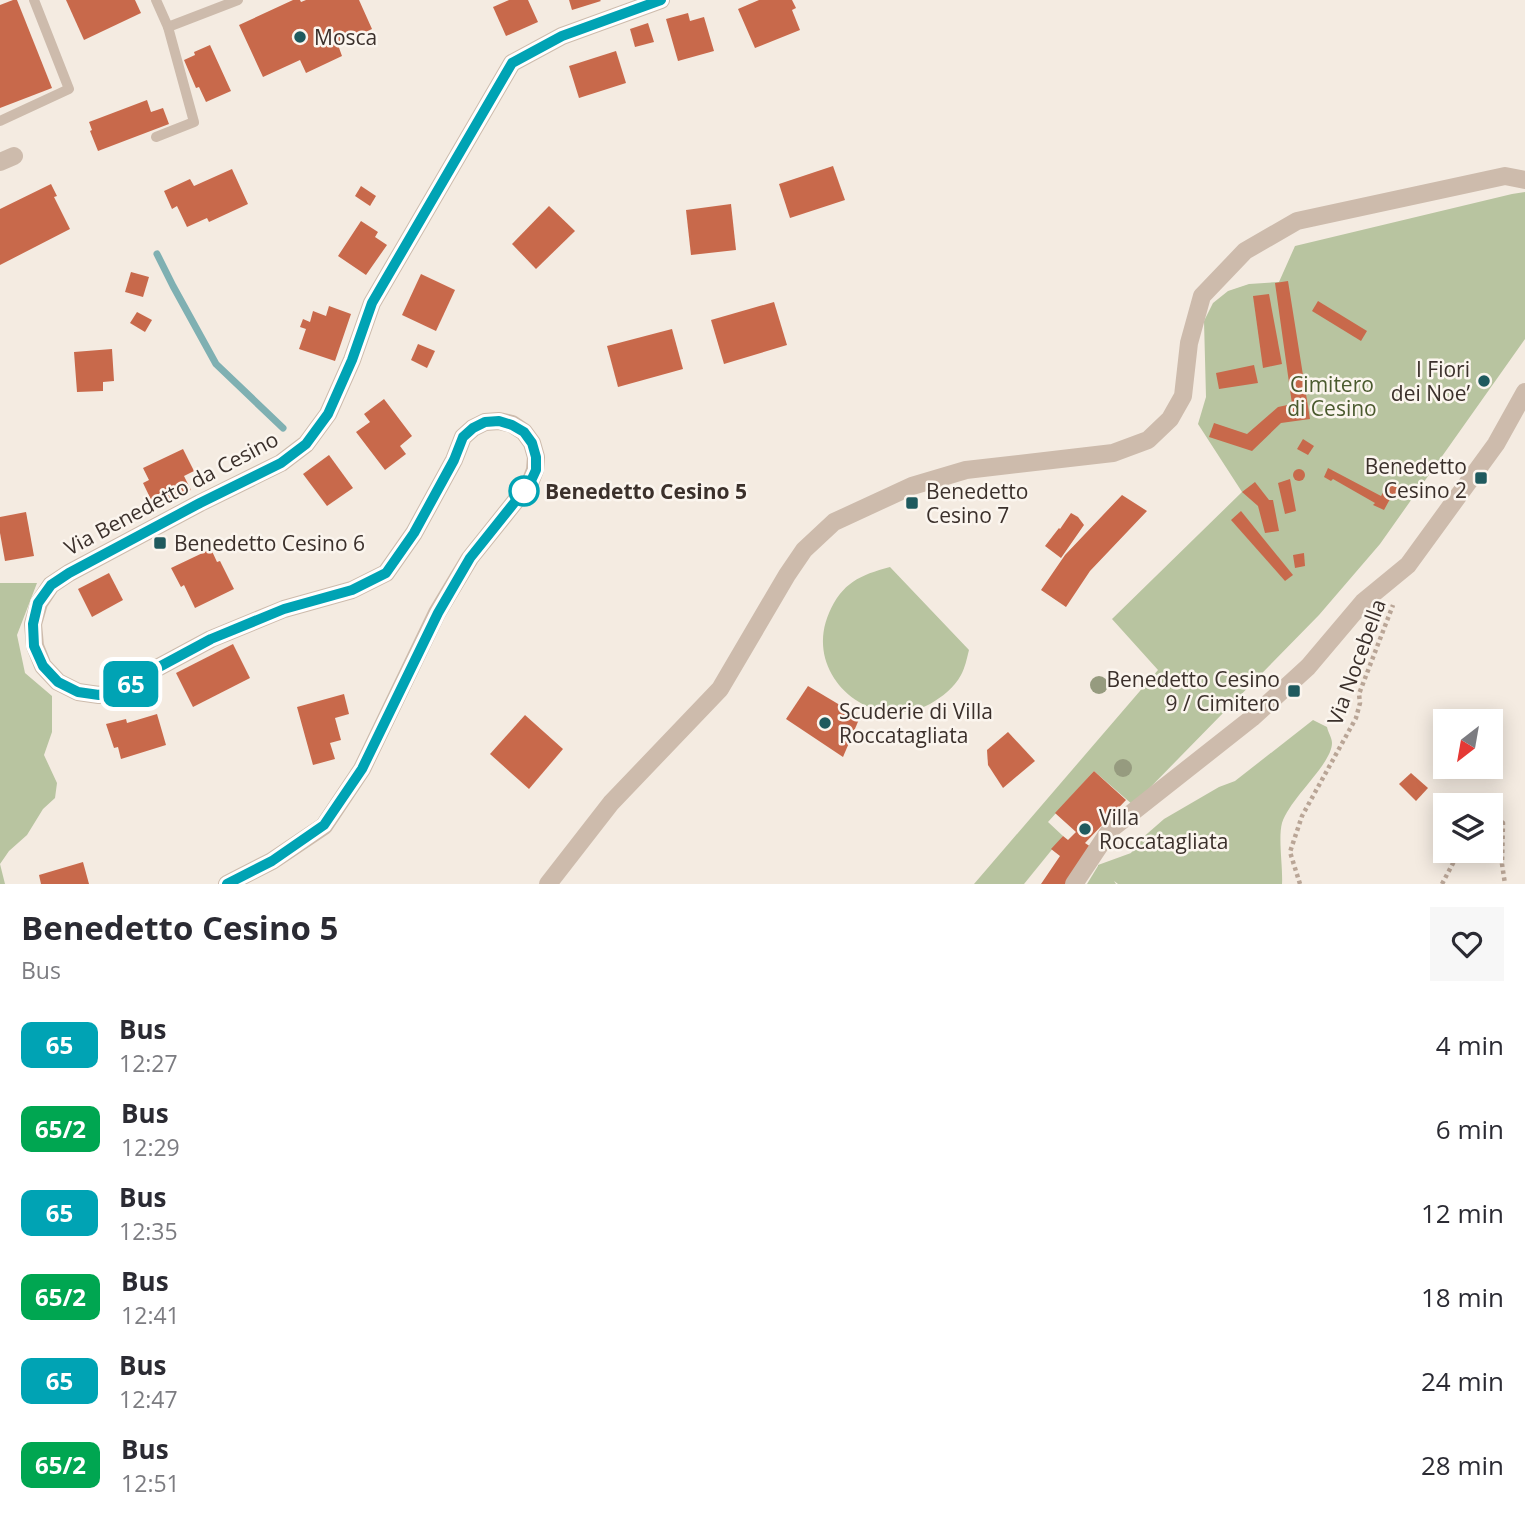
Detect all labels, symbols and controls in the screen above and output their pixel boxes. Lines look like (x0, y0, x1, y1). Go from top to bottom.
place label: Mosca (314, 23, 377, 51)
marker: Mosca (292, 29, 308, 45)
place label: I Fiori dei Noe’ (1391, 355, 1470, 407)
park label: Cimitero di Cesino (1287, 370, 1377, 422)
marker: I Fiori dei Noe’ (1476, 373, 1492, 389)
street label: Via Benedetto da Cesino (59, 425, 283, 561)
place label: Benedetto Cesino 2 (1365, 452, 1467, 504)
marker: Benedetto Cesino 2 (1473, 470, 1489, 486)
marker: Benedetto Cesino 5 (509, 476, 539, 506)
place label: Benedetto Cesino 5 (545, 477, 747, 505)
place label: Benedetto Cesino 7 (926, 477, 1028, 529)
marker: Benedetto Cesino 7 (904, 495, 920, 511)
place label: Benedetto Cesino 6 (174, 529, 365, 557)
marker: Benedetto Cesino 6 (152, 535, 168, 551)
street label: Via Nocebella (1320, 595, 1392, 729)
line badge: 65 (100, 661, 162, 707)
place label: Benedetto Cesino 9 / Cimitero (1106, 665, 1280, 717)
text: 65 (117, 667, 145, 700)
marker: Benedetto Cesino 9 / Cimitero (1286, 683, 1302, 699)
place label: Scuderie di Villa Roccatagliata (839, 697, 993, 749)
north arrow (1433, 709, 1503, 779)
map controls (1433, 709, 1503, 863)
marker: Scuderie di Villa Roccatagliata (817, 715, 833, 731)
button: layers (1433, 793, 1503, 863)
place label: Villa Roccatagliata (1099, 803, 1228, 855)
marker: Villa Roccatagliata (1077, 821, 1093, 837)
text: Benedetto Cesino 5 (21, 905, 338, 950)
button: heart (1430, 907, 1504, 981)
text: Bus (21, 954, 61, 986)
text: Bus (119, 1011, 166, 1047)
text: 4 min (1436, 1027, 1504, 1063)
text: 65 (46, 1028, 73, 1061)
text: 12:27 (119, 1047, 178, 1079)
text: Bus (121, 1095, 169, 1131)
text: 6 min (1436, 1111, 1504, 1147)
text: 65/2 (35, 1112, 86, 1145)
text: 12:29 (121, 1131, 180, 1163)
text: Bus (119, 1179, 166, 1215)
text: 12 min (1421, 1195, 1504, 1231)
text: 65 (46, 1196, 73, 1229)
text: 12:35 (119, 1215, 178, 1247)
text: Bus (121, 1263, 169, 1299)
text: 18 min (1421, 1279, 1504, 1315)
text: 65/2 (35, 1280, 86, 1313)
text: 12:41 (121, 1299, 180, 1331)
text: Bus (119, 1347, 166, 1383)
text: 24 min (1421, 1363, 1504, 1399)
text: 65 (46, 1364, 73, 1397)
text: 12:47 (119, 1383, 178, 1415)
text: Bus (121, 1431, 169, 1467)
text: 28 min (1421, 1447, 1504, 1483)
text: 65/2 (35, 1448, 86, 1481)
text: 12:51 (121, 1467, 180, 1499)

